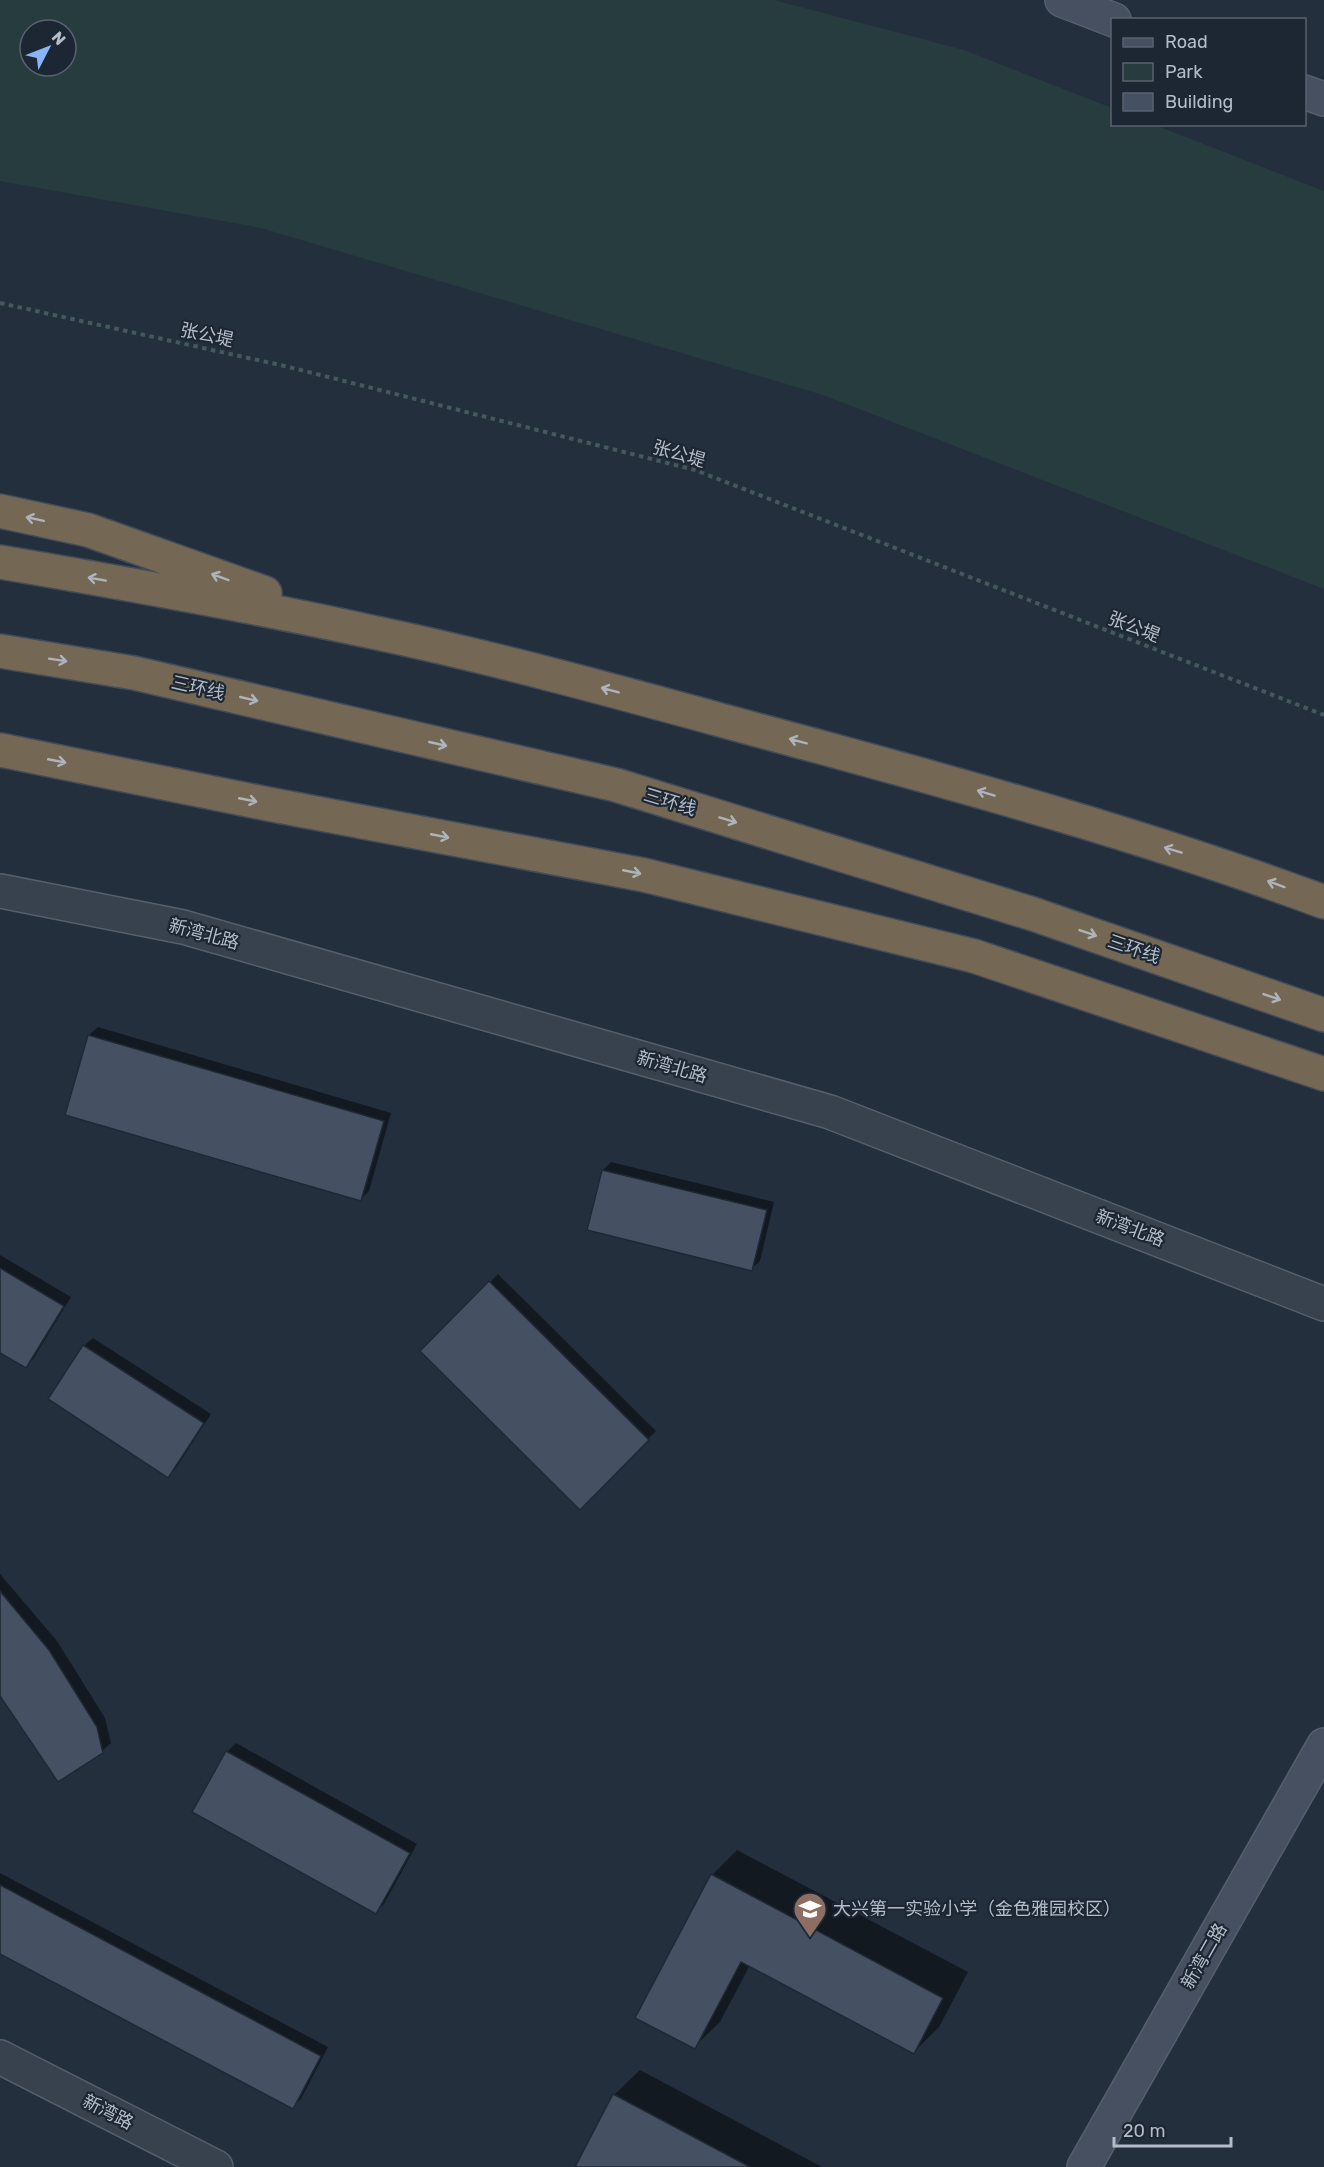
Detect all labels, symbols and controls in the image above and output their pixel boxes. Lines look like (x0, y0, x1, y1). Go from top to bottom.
north arrow (18, 18, 78, 78)
legend (1111, 18, 1306, 126)
text: N (48, 28, 70, 49)
text: Road (1165, 31, 1208, 53)
text: Park (1165, 61, 1203, 83)
text: Building (1165, 91, 1233, 113)
street label: 张公堤 (178, 319, 236, 351)
street label: 张公堤 (650, 436, 708, 472)
one-way arrow (25, 513, 45, 524)
one-way arrow (211, 571, 230, 582)
one-way arrow (88, 573, 107, 584)
street label: 张公堤 (1105, 607, 1163, 647)
one-way arrow (47, 655, 67, 666)
street label: 三环线 (169, 671, 227, 705)
one-way arrow (601, 684, 620, 695)
one-way arrow (239, 694, 258, 706)
one-way arrow (789, 735, 808, 746)
one-way arrow (429, 738, 448, 750)
one-way arrow (47, 756, 67, 767)
street label: 三环线 (641, 784, 699, 820)
one-way arrow (977, 787, 996, 798)
one-way arrow (238, 795, 258, 806)
one-way arrow (719, 815, 738, 826)
one-way arrow (430, 831, 449, 842)
one-way arrow (1164, 844, 1183, 855)
one-way arrow (621, 867, 641, 878)
one-way arrow (1268, 878, 1286, 889)
street label: 新湾北路 (166, 914, 242, 954)
one-way arrow (1078, 928, 1097, 939)
street label: 三环线 (1105, 930, 1163, 968)
one-way arrow (1262, 993, 1281, 1004)
street label: 新湾北路 (634, 1047, 710, 1087)
street label: 新湾北路 (1092, 1205, 1168, 1251)
school or university icon: 大兴第一实验小学（金色雅园校区） (792, 1891, 828, 1938)
place label: 大兴第一实验小学（金色雅园校区） (833, 1898, 1121, 1920)
street label: 新湾二路 (1176, 1919, 1232, 1993)
street label: 新湾路 (79, 2090, 137, 2134)
scale bar (1114, 2110, 1231, 2148)
text: 20 m (1123, 2120, 1165, 2142)

